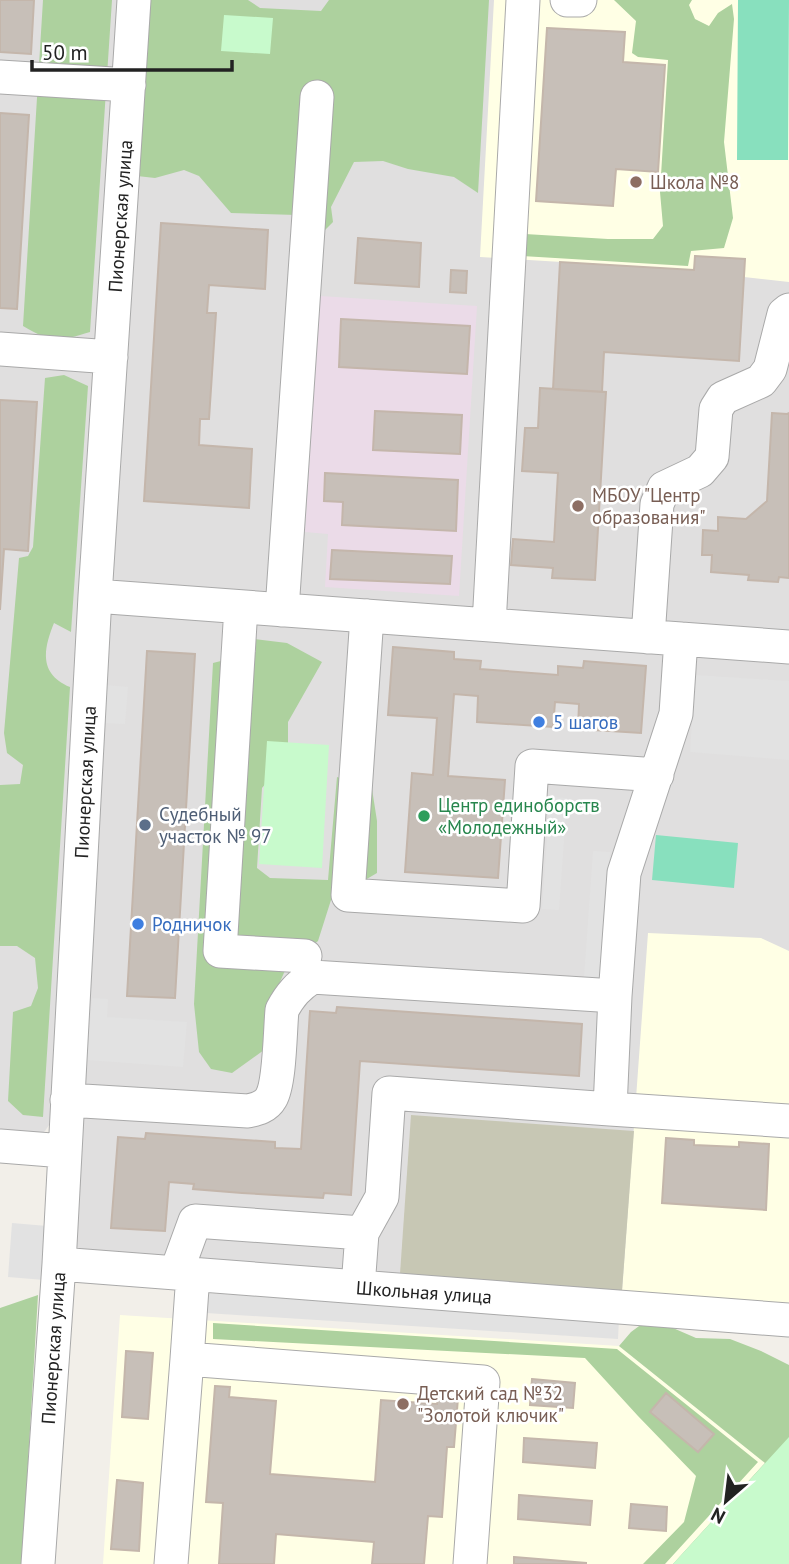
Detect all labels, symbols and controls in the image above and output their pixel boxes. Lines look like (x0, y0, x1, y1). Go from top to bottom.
scale bar (32, 28, 231, 72)
text: 50 m (42, 39, 88, 66)
street label: Пионерская улица (103, 139, 137, 293)
place label: Школа №8 (650, 170, 739, 194)
marker: Школа №8 (628, 174, 644, 190)
place label: МБОУ "Центр образования" (592, 483, 706, 529)
marker: МБОУ "Центр образования" (570, 498, 586, 514)
street label: Пионерская улица (69, 705, 101, 859)
place label: 5 шагов (553, 710, 618, 734)
marker: 5 шагов (531, 714, 547, 730)
place label: Центр единоборств «Молодежный» (438, 793, 600, 839)
place label: Судебный участок № 97 (159, 802, 272, 848)
marker: Центр единоборств «Молодежный» (416, 808, 432, 824)
marker: Судебный участок № 97 (137, 817, 153, 833)
place label: Родничок (152, 912, 232, 936)
marker: Родничок (130, 916, 146, 932)
street label: Пионерская улица (36, 1271, 70, 1425)
street label: Школьная улица (355, 1275, 493, 1309)
place label: Детский сад №32 "Золотой ключик" (417, 1381, 564, 1427)
marker: Детский сад №32 "Золотой ключик" (395, 1396, 411, 1412)
north arrow (691, 1466, 761, 1536)
text: N (707, 1502, 729, 1530)

